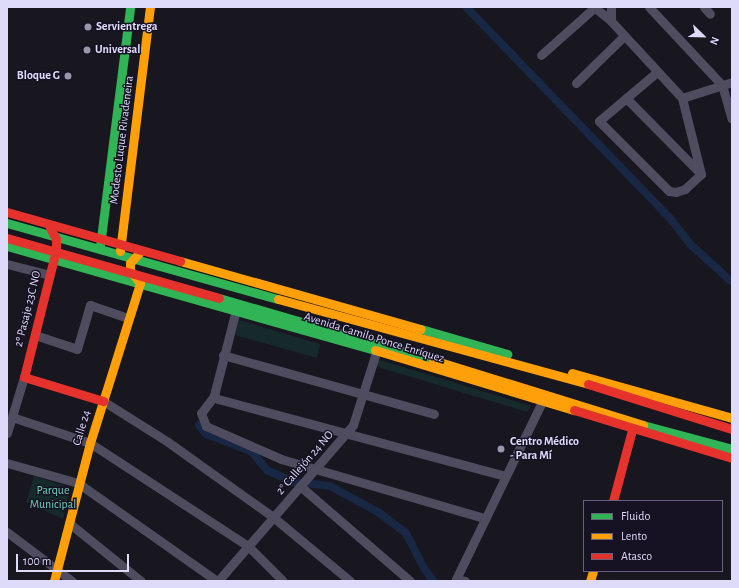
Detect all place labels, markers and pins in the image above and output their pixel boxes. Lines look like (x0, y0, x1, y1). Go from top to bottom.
place label: Servientrega (96, 20, 158, 34)
marker: Servientrega (83, 22, 93, 32)
place label: Universal (95, 43, 141, 57)
marker: Universal (82, 45, 92, 55)
place label: Bloque G (17, 69, 60, 83)
marker: Bloque G (63, 71, 73, 81)
place label: Centro Médico - Para Mí (510, 435, 579, 463)
marker: Centro Médico - Para Mí (495, 443, 507, 455)

